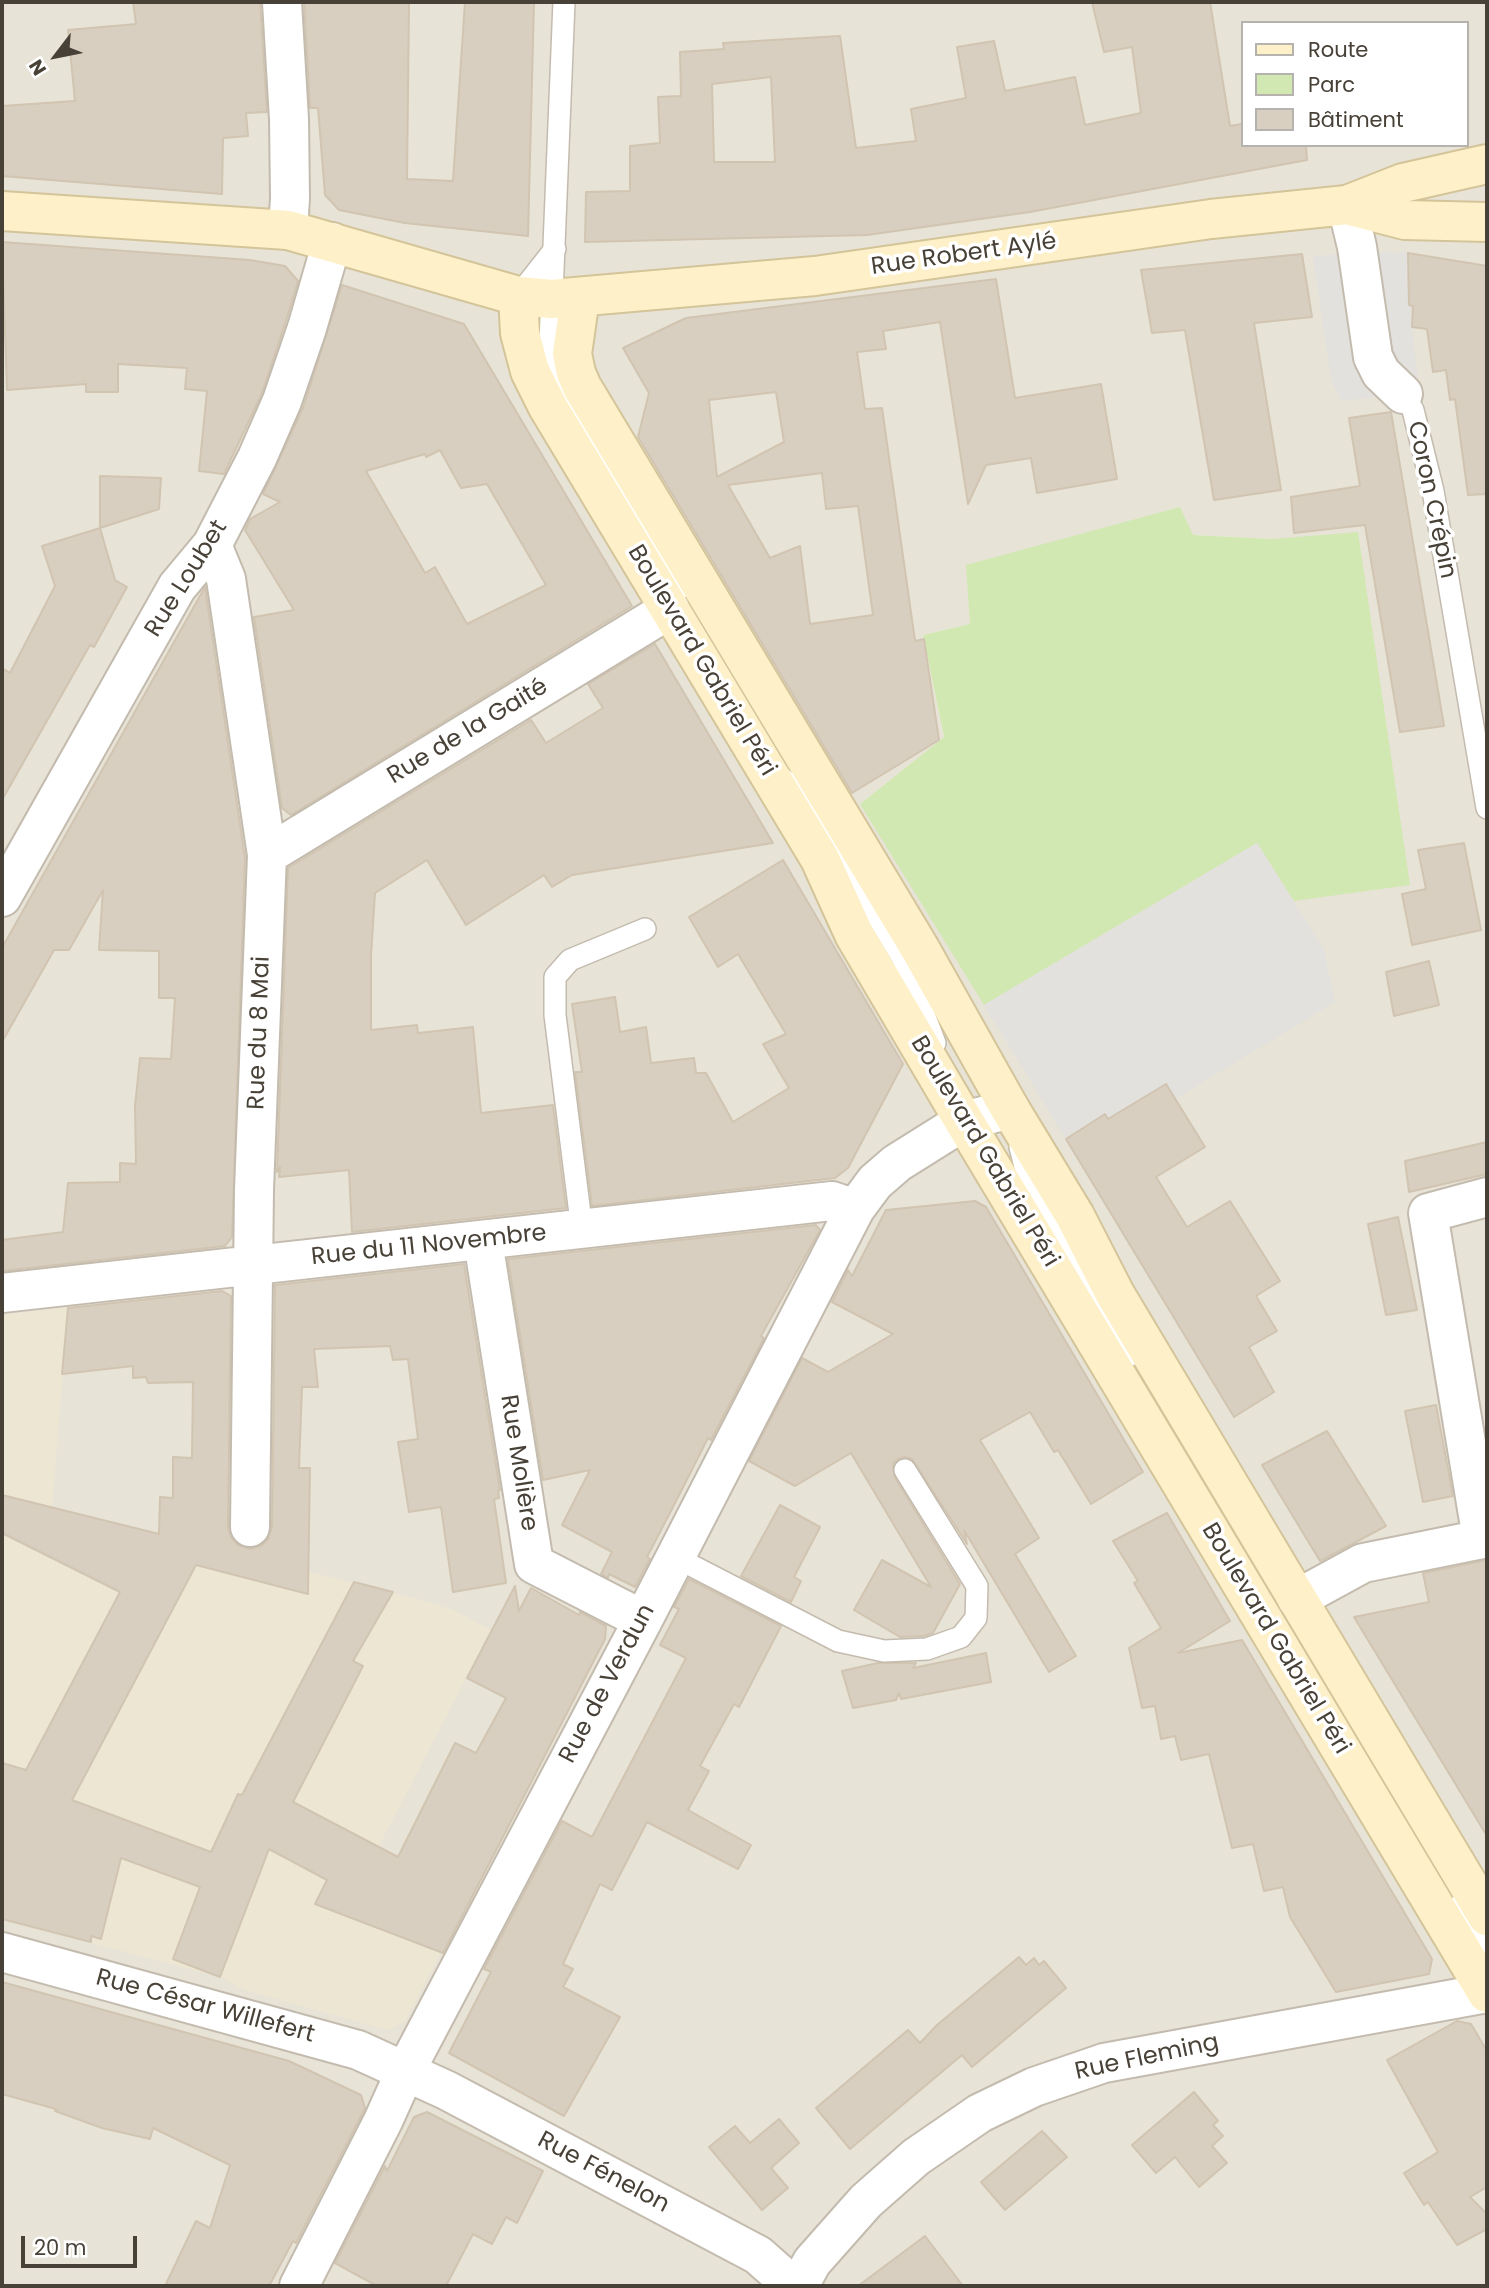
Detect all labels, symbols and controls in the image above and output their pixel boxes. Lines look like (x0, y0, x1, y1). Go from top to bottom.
north arrow (21, 21, 91, 91)
legend (1240, 21, 1468, 147)
text: Route (1308, 35, 1368, 64)
text: N (23, 54, 53, 81)
text: Parc (1308, 70, 1355, 99)
text: Bâtiment (1308, 105, 1404, 134)
street label: Rue Robert Aylé (869, 228, 1059, 282)
street label: Coron Crépin (1400, 419, 1462, 581)
street label: Rue Loubet (140, 515, 234, 643)
street label: Boulevard Gabriel Péri (621, 540, 781, 782)
street label: Rue de la Gaité (383, 673, 553, 791)
street label: Rue du 8 Mai (243, 956, 277, 1110)
street label: Boulevard Gabriel Péri (904, 1031, 1064, 1273)
street label: Rue du 11 Novembre (310, 1219, 548, 1273)
street label: Rue Molière (493, 1393, 543, 1533)
street label: Boulevard Gabriel Péri (1195, 1518, 1355, 1760)
street label: Rue de Verdun (554, 1600, 662, 1768)
street label: Rue César Willefert (92, 1964, 318, 2050)
street label: Rue Fleming (1072, 2029, 1222, 2087)
street label: Rue Fénelon (532, 2126, 674, 2220)
scale bar (24, 2222, 140, 2266)
text: 20 m (34, 2233, 87, 2262)

